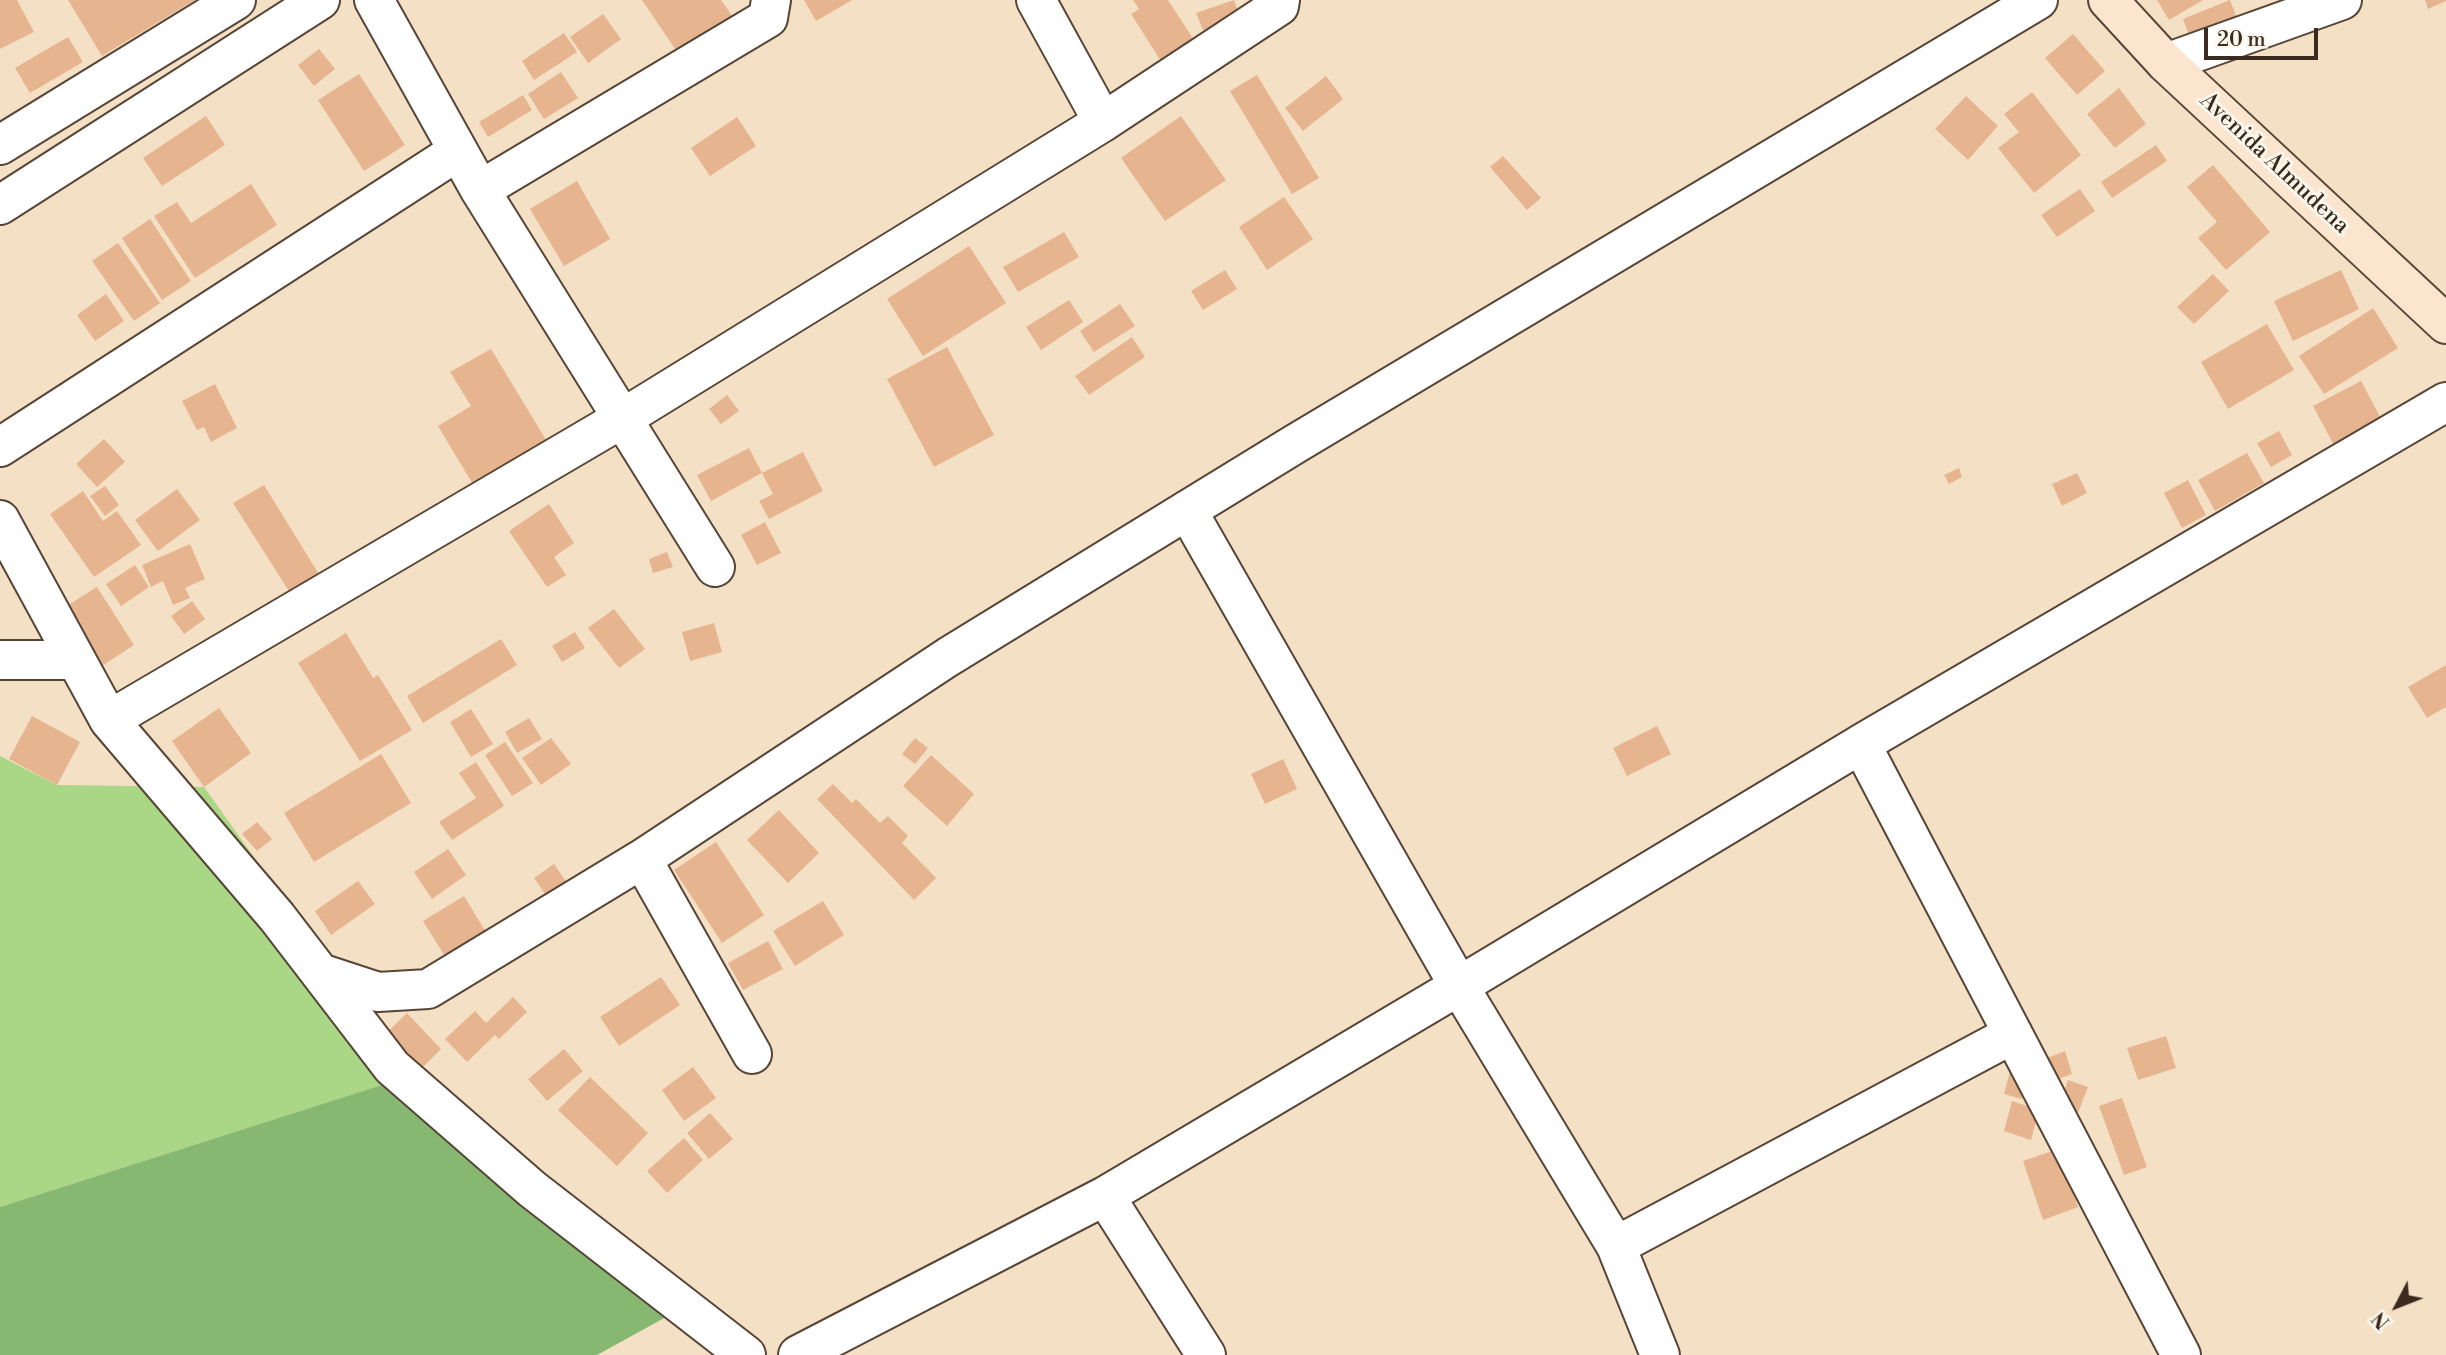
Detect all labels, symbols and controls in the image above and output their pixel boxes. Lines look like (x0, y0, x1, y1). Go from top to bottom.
scale bar (2208, 14, 2322, 58)
text: 20 m (2217, 27, 2266, 53)
street label: Avenida Almudena (2194, 88, 2354, 240)
north arrow (2362, 1271, 2432, 1341)
text: N (2367, 1306, 2395, 1334)

